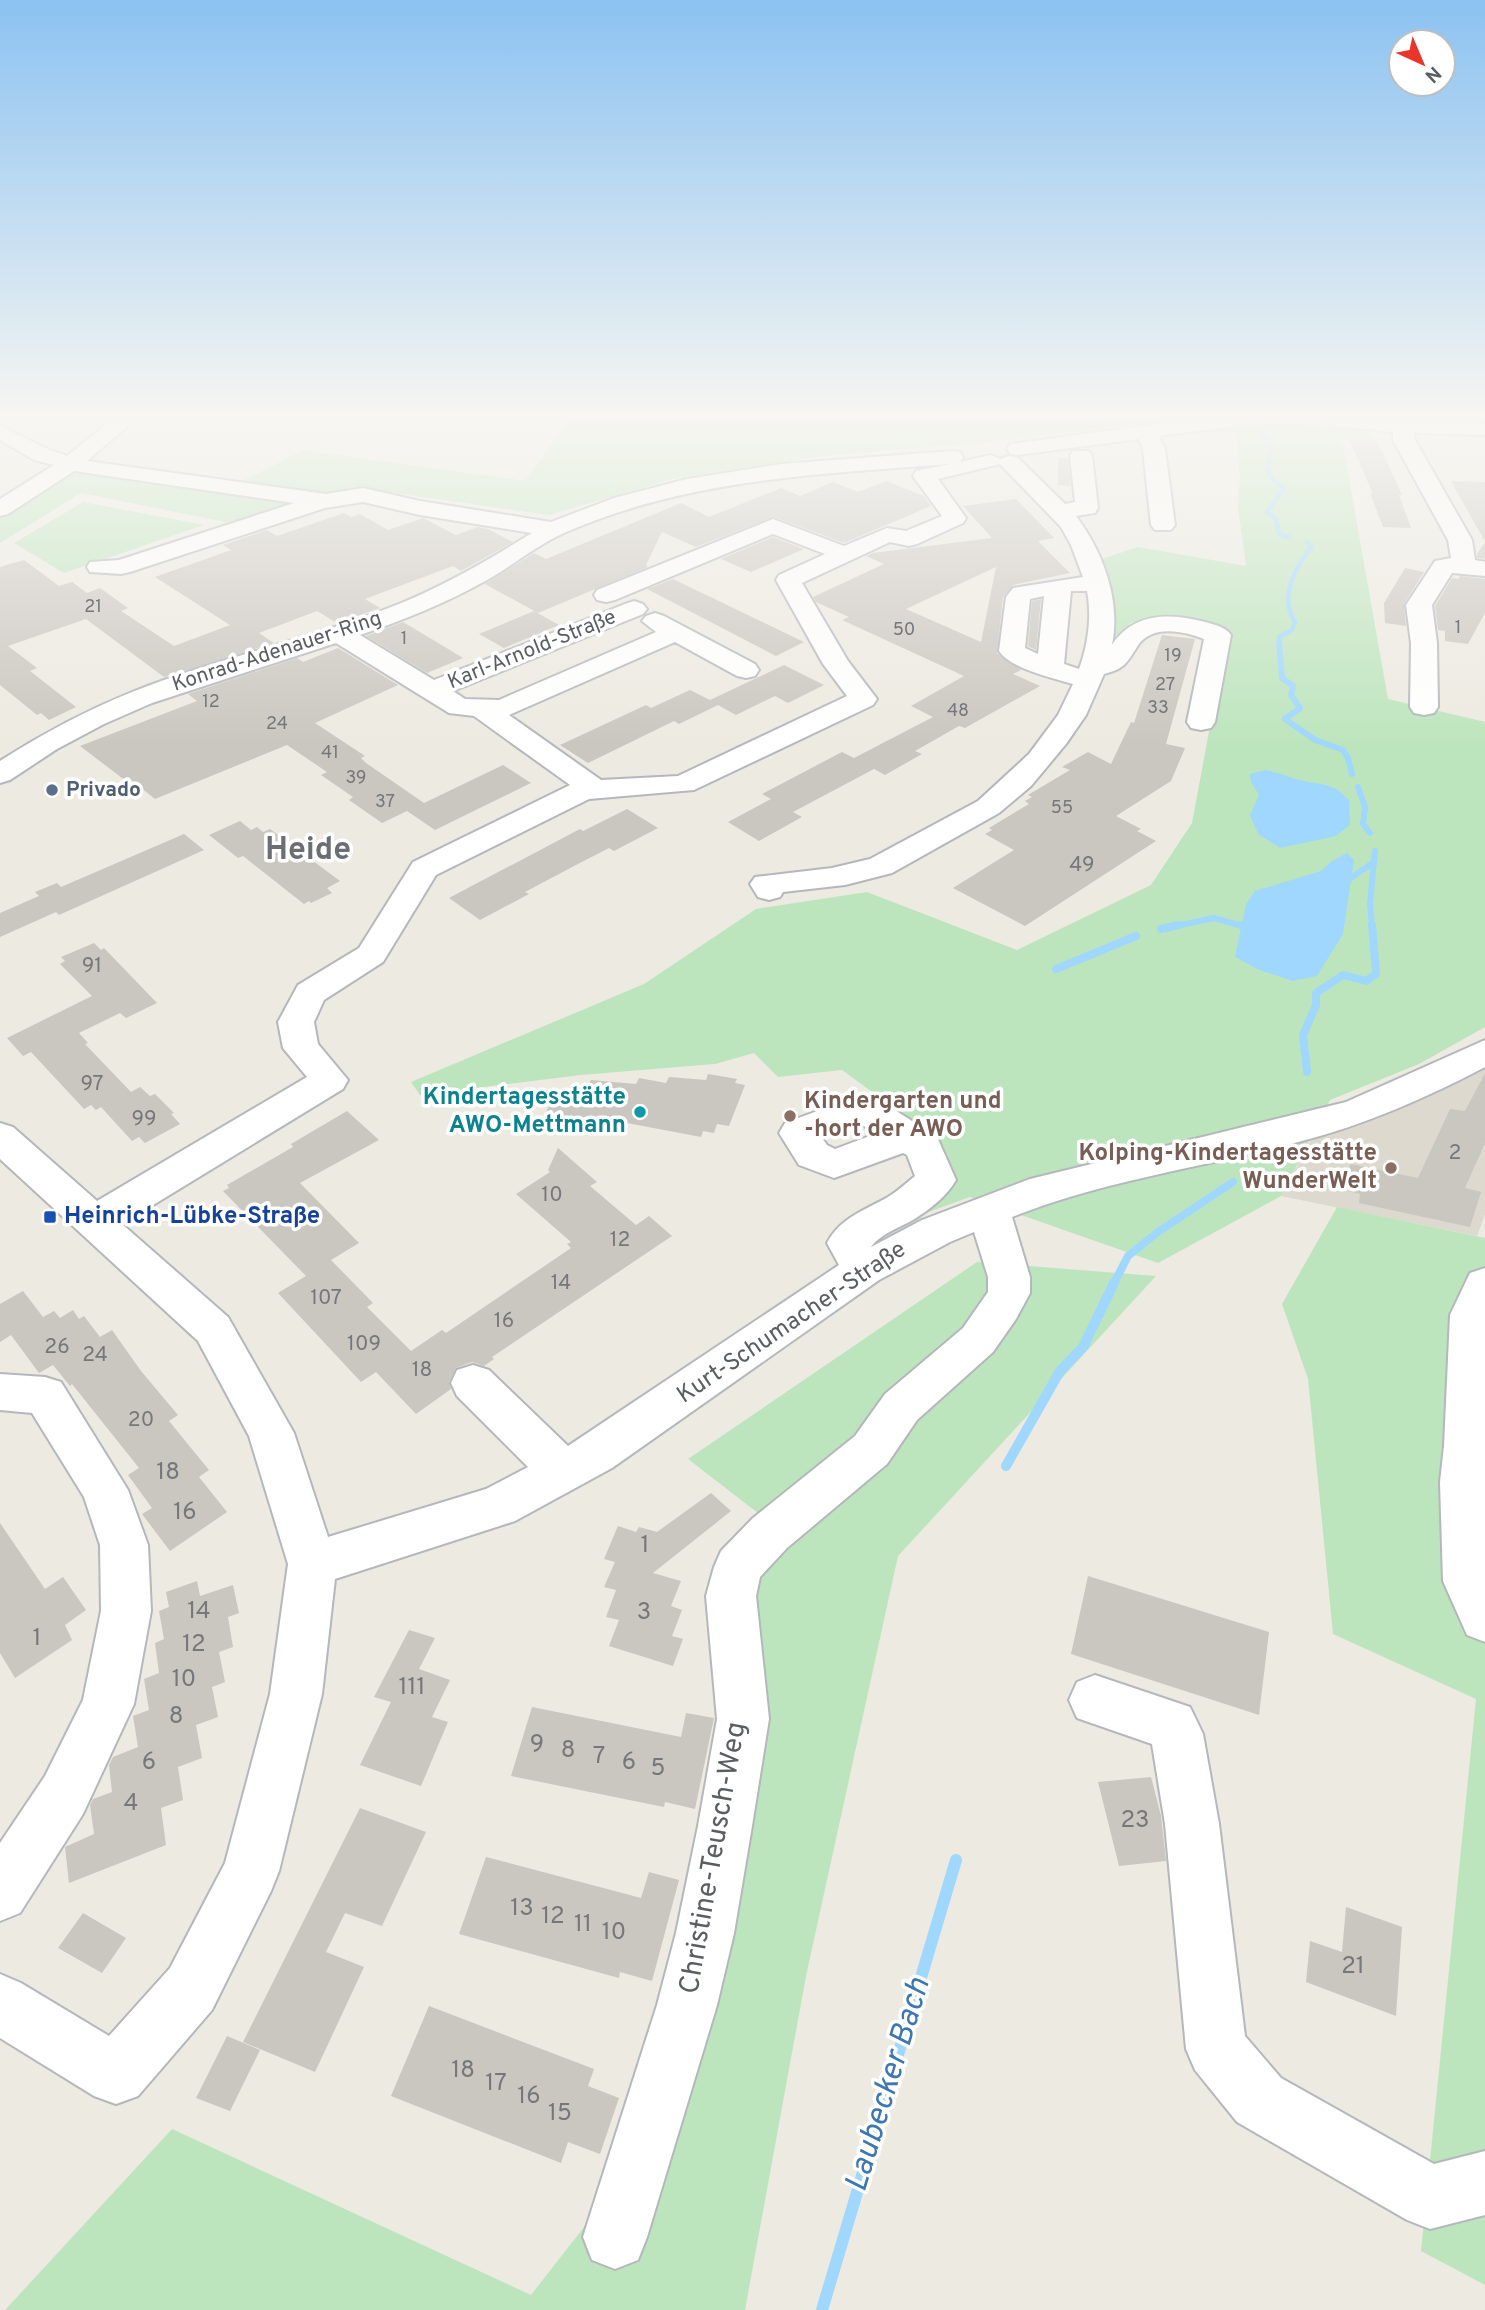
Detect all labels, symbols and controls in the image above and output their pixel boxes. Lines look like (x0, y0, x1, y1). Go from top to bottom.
north arrow (1387, 28, 1457, 98)
text: N (1419, 60, 1446, 87)
house number: 21 (84, 596, 102, 619)
street label: Karl-Arnold-Straße (444, 604, 620, 696)
street label: Konrad-Adenauer-Ring (169, 605, 385, 699)
house number: 1 (1455, 617, 1461, 640)
house number: 50 (893, 619, 915, 642)
house number: 1 (401, 628, 407, 651)
house number: 19 (1164, 645, 1182, 668)
house number: 27 (1155, 674, 1175, 697)
house number: 12 (202, 691, 220, 714)
house number: 33 (1147, 697, 1169, 720)
house number: 48 (947, 700, 969, 723)
house number: 24 (266, 713, 288, 736)
house number: 41 (321, 742, 339, 765)
house number: 39 (345, 767, 367, 790)
place label: Privado (66, 777, 141, 804)
marker: Privado (44, 782, 60, 798)
house number: 37 (375, 791, 395, 814)
house number: 55 (1051, 797, 1073, 820)
district label: Heide (265, 831, 351, 871)
house number: 49 (1069, 852, 1095, 879)
house number: 91 (82, 953, 102, 980)
house number: 97 (81, 1071, 103, 1098)
place label: Kindertagesstätte AWO-Mettmann (423, 1083, 626, 1141)
place label: Kindergarten und -hort der AWO (804, 1087, 1002, 1145)
marker: Kindertagesstätte AWO-Mettmann (632, 1104, 648, 1120)
house number: 99 (131, 1106, 157, 1133)
marker: Kindergarten und -hort der AWO (782, 1108, 798, 1124)
place label: Kolping-Kindertagesstätte WunderWelt (1079, 1139, 1377, 1197)
house number: 2 (1449, 1140, 1461, 1167)
marker: Kolping-Kindertagesstätte WunderWelt (1383, 1160, 1399, 1176)
house number: 10 (541, 1182, 563, 1209)
place label: Heinrich-Lübke-Straße (64, 1202, 320, 1232)
marker: Heinrich-Lübke-Straße (42, 1209, 58, 1225)
house number: 12 (610, 1227, 630, 1254)
street label: Kurt-Schumacher-Straße (672, 1235, 912, 1411)
house number: 14 (551, 1270, 571, 1297)
house number: 107 (310, 1285, 342, 1312)
house number: 16 (494, 1308, 514, 1335)
house number: 109 (347, 1331, 381, 1358)
house number: 26 (44, 1334, 70, 1361)
house number: 24 (82, 1342, 108, 1369)
house number: 18 (412, 1357, 432, 1384)
house number: 20 (128, 1407, 154, 1434)
house number: 18 (156, 1458, 180, 1488)
house number: 16 (173, 1498, 197, 1528)
house number: 1 (641, 1531, 649, 1561)
house number: 14 (187, 1597, 211, 1627)
house number: 3 (637, 1598, 651, 1628)
house number: 1 (33, 1624, 41, 1654)
house number: 12 (182, 1630, 206, 1660)
house number: 10 (172, 1665, 196, 1695)
house number: 111 (399, 1673, 425, 1703)
house number: 8 (169, 1702, 183, 1732)
street label: Christine-Teusch-Weg (672, 1719, 756, 1997)
house number: 9 (530, 1730, 544, 1760)
house number: 8 (561, 1736, 575, 1766)
house number: 7 (593, 1742, 605, 1772)
house number: 6 (142, 1748, 156, 1778)
house number: 6 (622, 1748, 636, 1778)
house number: 5 (651, 1754, 665, 1784)
house number: 4 (124, 1789, 138, 1819)
house number: 23 (1120, 1806, 1150, 1836)
house number: 13 (510, 1894, 534, 1924)
house number: 12 (541, 1902, 565, 1932)
house number: 11 (574, 1910, 592, 1940)
house number: 10 (602, 1918, 626, 1948)
house number: 21 (1341, 1952, 1365, 1982)
water label: Laubecker Bach (837, 1973, 941, 2197)
house number: 18 (451, 2056, 475, 2086)
house number: 17 (485, 2069, 507, 2099)
house number: 16 (517, 2082, 541, 2112)
house number: 15 (548, 2099, 572, 2129)

